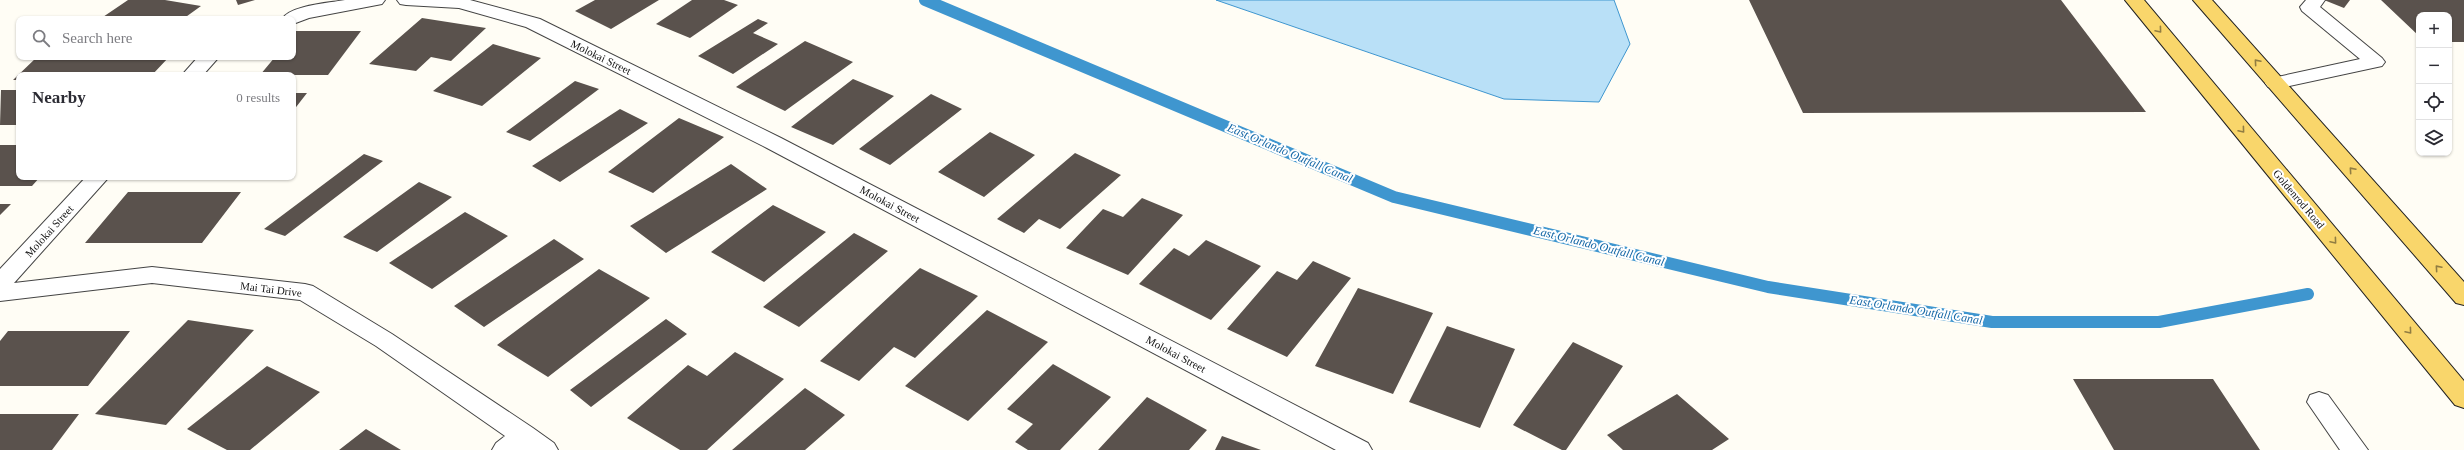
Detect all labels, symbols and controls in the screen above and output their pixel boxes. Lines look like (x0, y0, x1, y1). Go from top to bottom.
map controls (2416, 12, 2452, 156)
button: + (2416, 12, 2452, 48)
search box (16, 16, 296, 60)
one-way arrow (2154, 25, 2161, 33)
icon: search (30, 27, 52, 49)
text: Search here (62, 30, 132, 46)
street label: Molokai Street (569, 37, 633, 77)
button: − (2416, 48, 2452, 84)
one-way arrow (2255, 60, 2262, 67)
button: locate (2416, 84, 2452, 120)
text: Nearby (32, 88, 86, 107)
text: 0 results (236, 90, 280, 105)
water label: East Orlando Outfall Canal (1225, 120, 1355, 186)
button: layers (2416, 120, 2452, 156)
one-way arrow (2237, 125, 2244, 133)
street label: Goldenrod Road (2271, 167, 2327, 231)
one-way arrow (2350, 168, 2357, 175)
street label: Molokai Street (858, 183, 922, 225)
street label: Molokai Street (23, 203, 75, 259)
water label: East Orlando Outfall Canal (1531, 223, 1667, 269)
one-way arrow (2329, 236, 2336, 243)
one-way arrow (2436, 265, 2443, 273)
street label: Mai Tai Drive (240, 279, 303, 299)
water label: East Orlando Outfall Canal (1848, 292, 1984, 328)
one-way arrow (2404, 327, 2411, 334)
street label: Molokai Street (1144, 333, 1208, 375)

